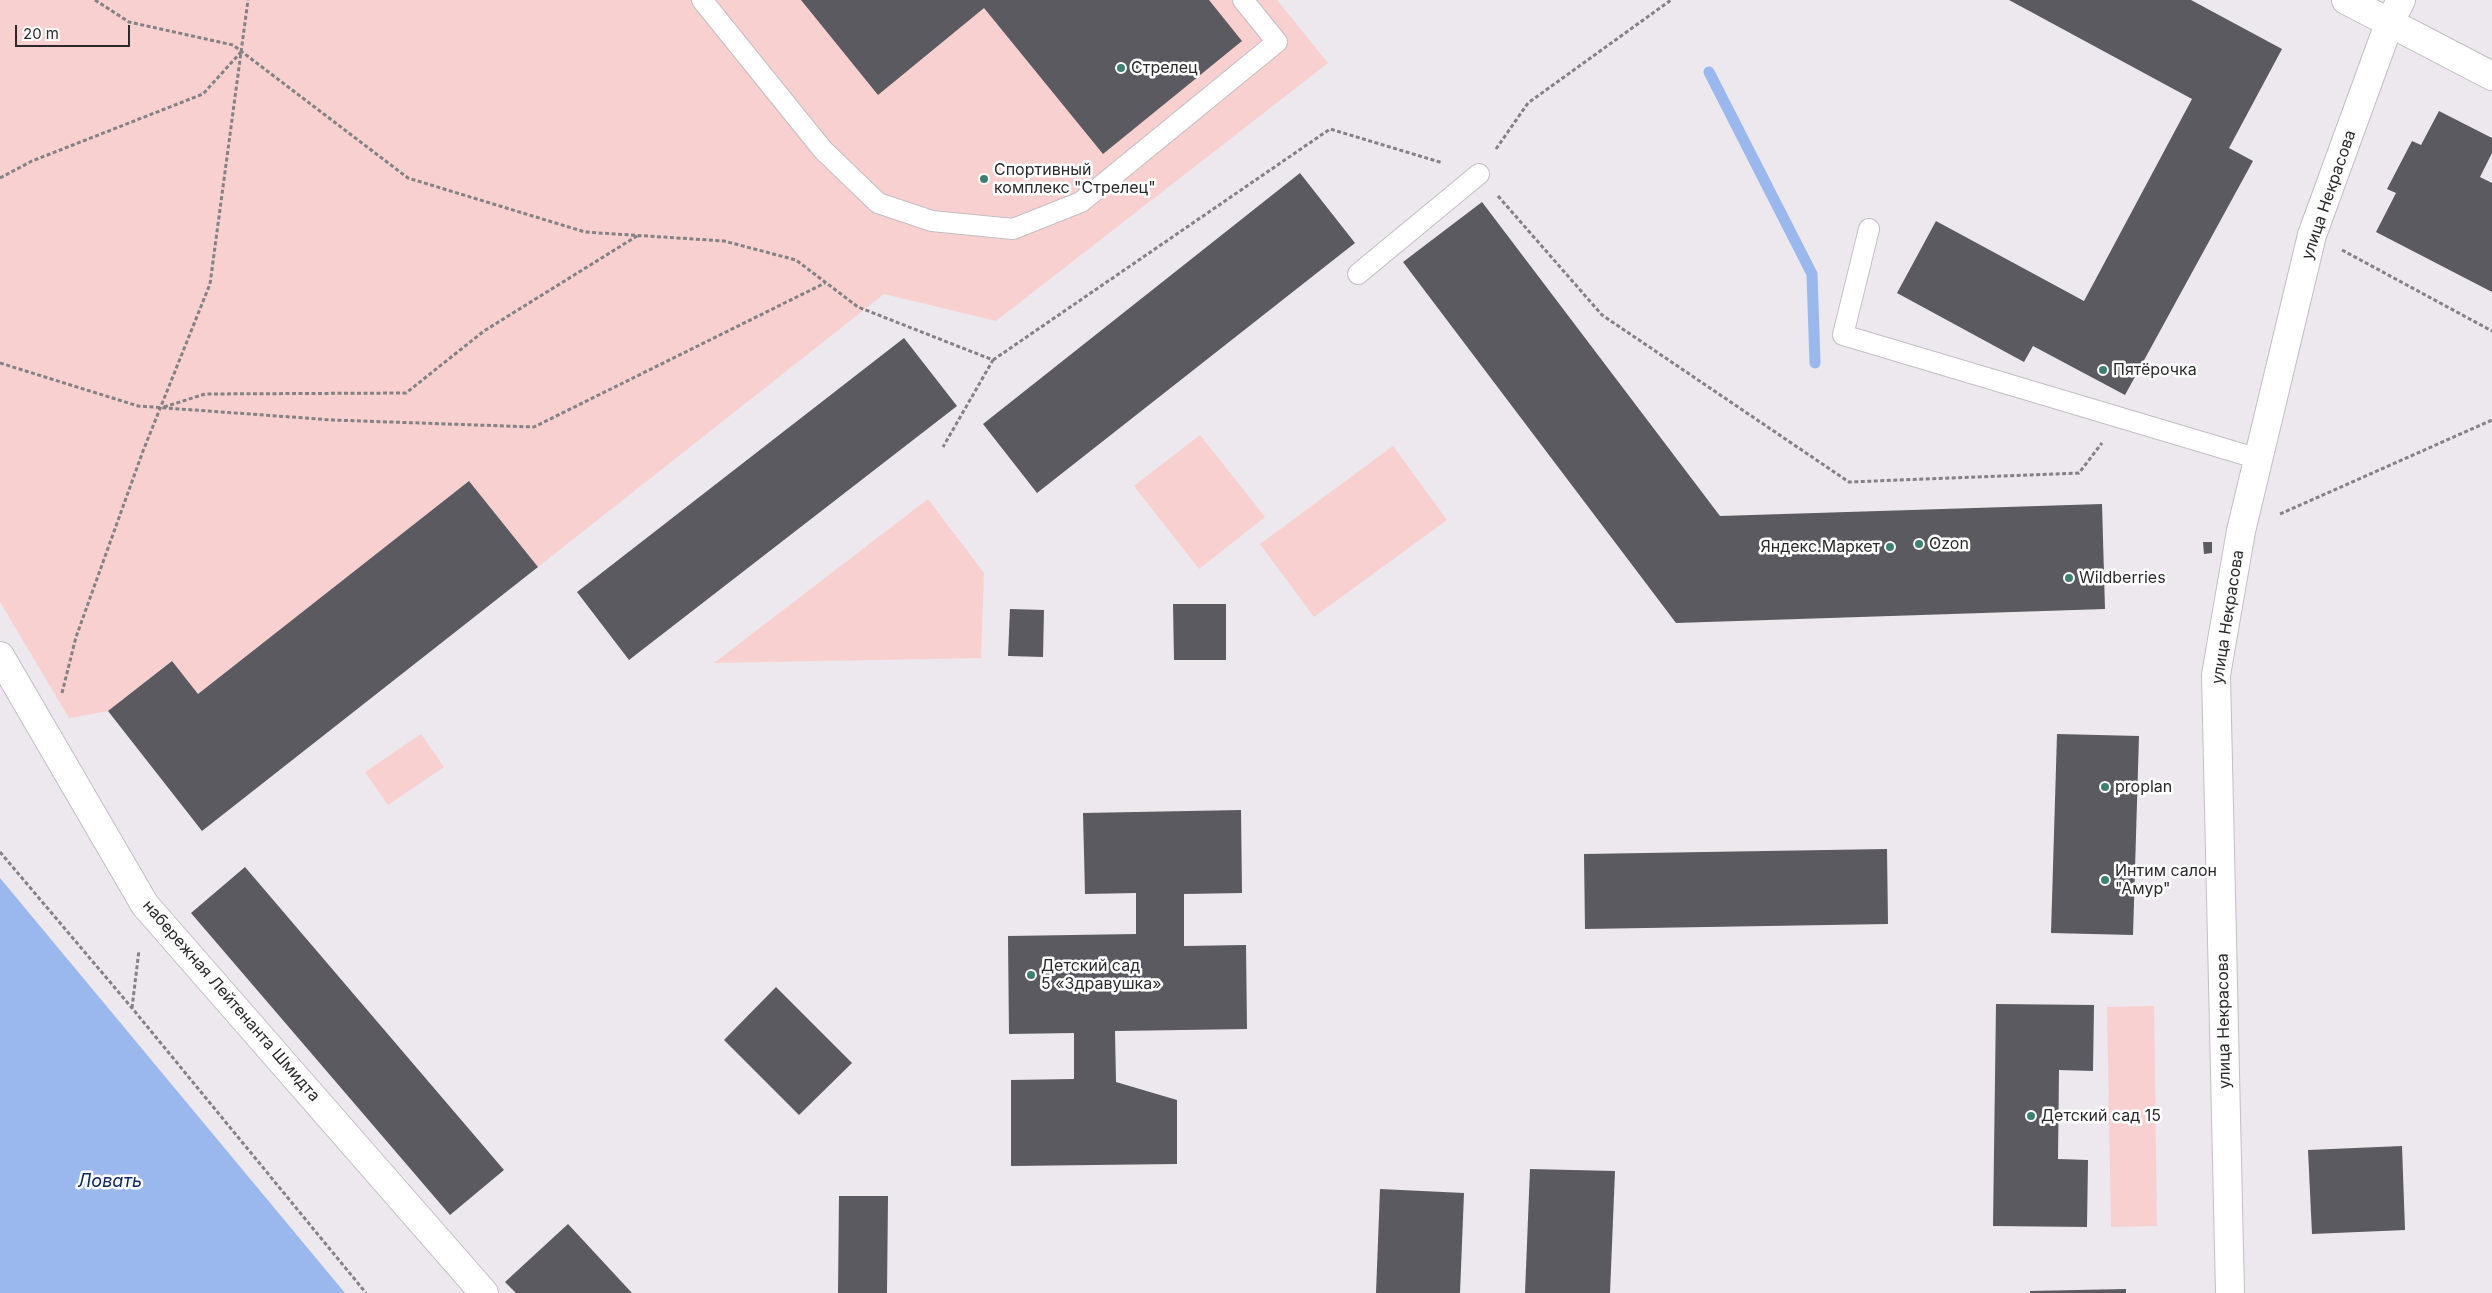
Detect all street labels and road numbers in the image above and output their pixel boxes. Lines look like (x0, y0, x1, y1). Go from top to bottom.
street label: улица Некрасова (2298, 128, 2360, 262)
street label: улица Некрасова (2208, 549, 2248, 685)
street label: набережная Лейтенанта Шмидта (138, 896, 324, 1106)
street label: улица Некрасова (2213, 953, 2235, 1089)

